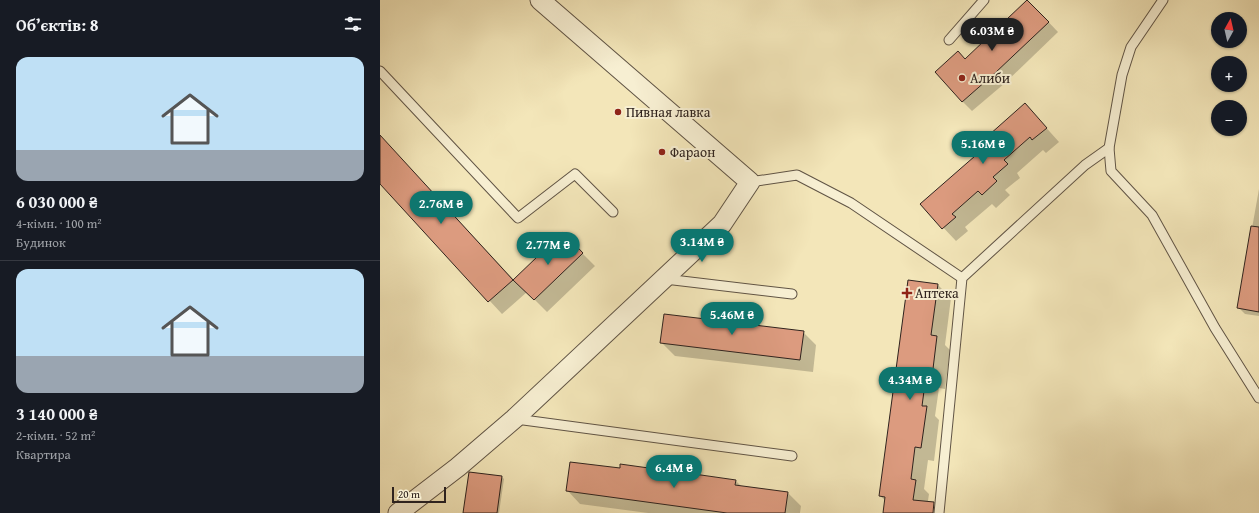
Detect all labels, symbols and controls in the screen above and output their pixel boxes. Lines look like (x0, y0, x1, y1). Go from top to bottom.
text: Об’єктів: 8 (16, 12, 99, 37)
north arrow (1211, 12, 1247, 48)
map controls (1211, 12, 1247, 136)
icon: filters (342, 13, 364, 35)
pin: 6.03M ₴ (955, 18, 1029, 52)
text: 6.03M ₴ (970, 21, 1014, 40)
button: + (1211, 56, 1247, 92)
place label: Алиби (970, 68, 1010, 88)
marker: Алиби (957, 73, 967, 83)
icon: home (154, 83, 226, 155)
button: − (1211, 100, 1247, 136)
place label: Пивная лавка (626, 102, 711, 122)
marker: Пивная лавка (613, 107, 623, 117)
pin: 5.16M ₴ (946, 131, 1020, 165)
text: 5.16M ₴ (961, 134, 1005, 153)
place label: Фараон (670, 142, 715, 162)
marker: Фараон (657, 147, 667, 157)
text: 6 030 000 ₴ (16, 189, 98, 214)
pin: 2.76M ₴ (404, 191, 478, 225)
text: 2.76M ₴ (419, 194, 463, 213)
text: 4-кімн. · 100 m² (16, 214, 102, 233)
pin: 3.14M ₴ (665, 229, 739, 263)
pin: 2.77M ₴ (511, 232, 585, 266)
text: 3.14M ₴ (680, 232, 724, 251)
text: Будинок (16, 233, 66, 252)
text: 2.77M ₴ (526, 235, 570, 254)
place label: Аптека (915, 283, 959, 303)
marker: Аптека (902, 288, 912, 298)
icon: home (154, 295, 226, 367)
pin: 5.46M ₴ (695, 302, 769, 336)
text: 5.46M ₴ (710, 305, 754, 324)
pin: 4.34M ₴ (873, 367, 947, 401)
text: 4.34M ₴ (888, 370, 932, 389)
text: 3 140 000 ₴ (16, 401, 98, 426)
text: 2-кімн. · 52 m² (16, 426, 95, 445)
text: Квартира (16, 445, 71, 464)
pin: 6.4M ₴ (641, 455, 707, 489)
text: 6.4M ₴ (655, 458, 693, 477)
scale bar (392, 485, 446, 504)
text: 20 m (398, 486, 420, 502)

